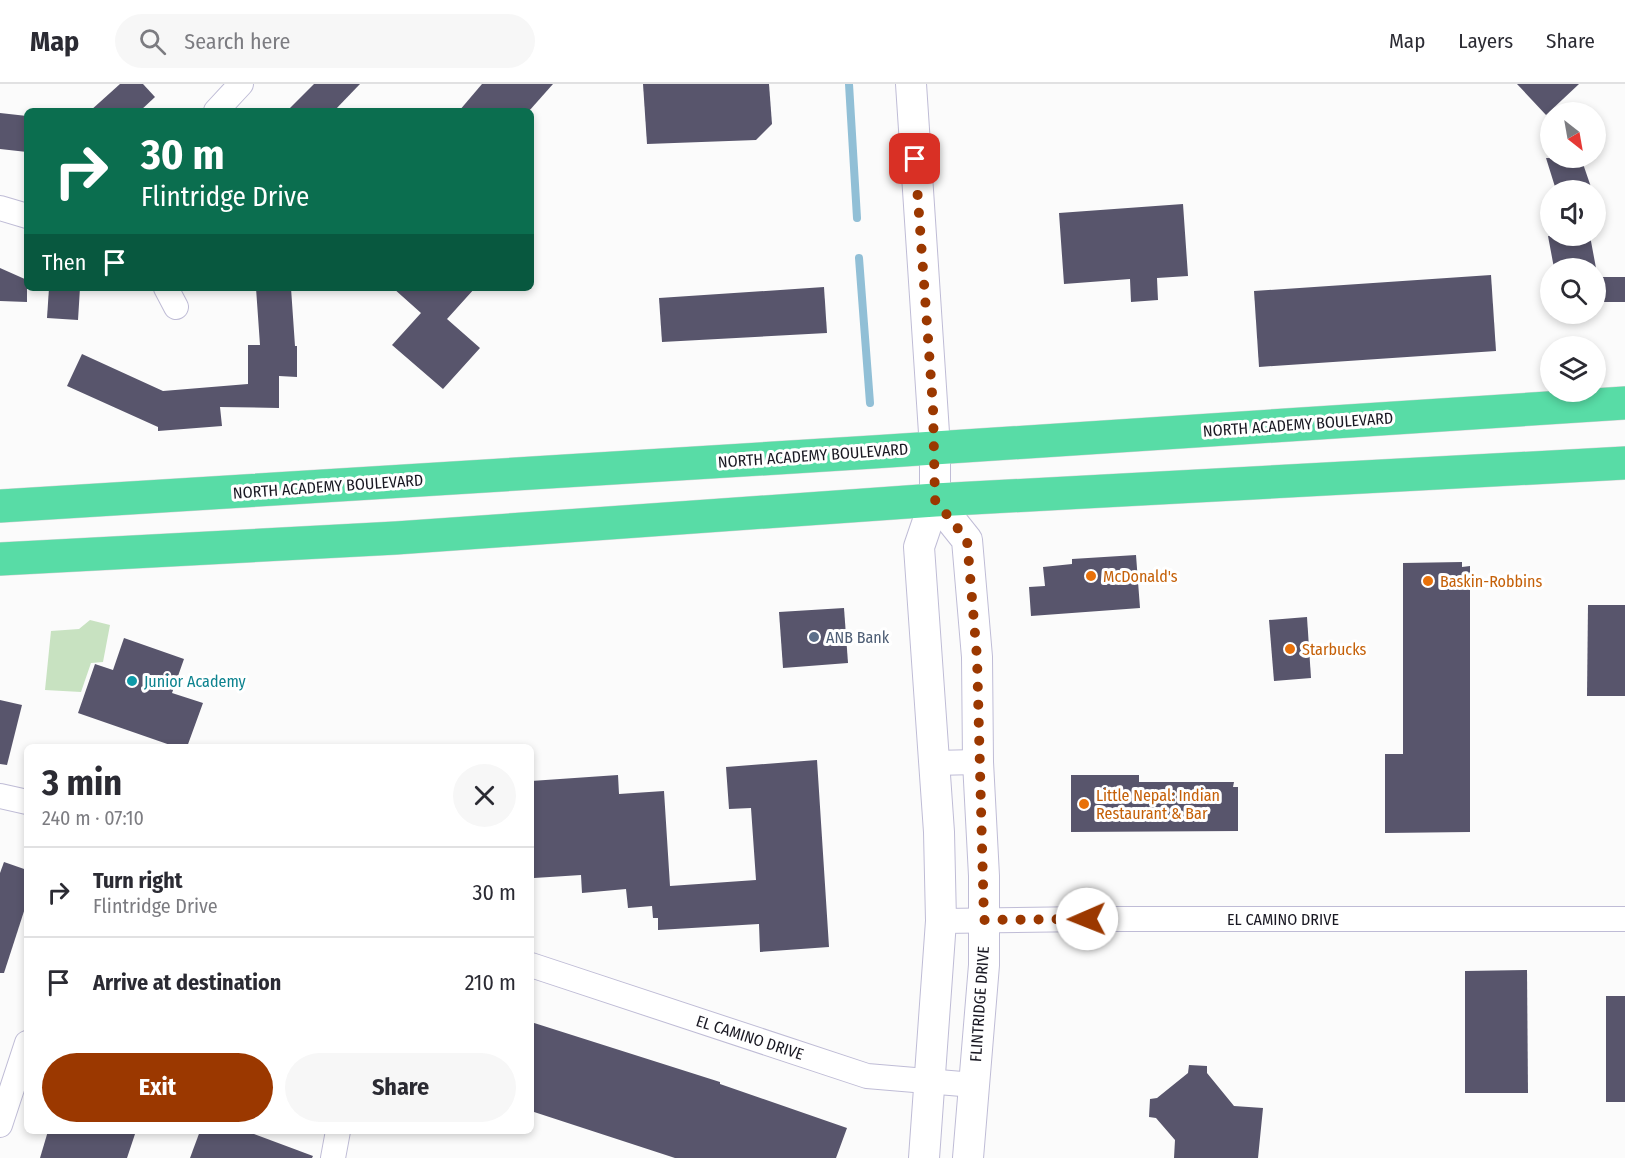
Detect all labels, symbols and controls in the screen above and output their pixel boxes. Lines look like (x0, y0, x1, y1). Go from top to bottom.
search box (115, 14, 535, 68)
text: Map (30, 25, 79, 58)
icon: search (136, 25, 169, 58)
text: Search here (184, 28, 290, 55)
text: Map (1389, 28, 1425, 54)
text: Layers (1458, 28, 1513, 54)
text: Share (1546, 28, 1595, 54)
north arrow (1540, 102, 1606, 168)
map controls (1540, 102, 1606, 402)
text: 30 m (141, 130, 225, 180)
icon: right (42, 132, 120, 210)
pin (889, 133, 940, 184)
icon: arrive (898, 142, 931, 175)
button: sound (1540, 180, 1606, 246)
text: Flintridge Drive (141, 181, 309, 213)
icon: arrive (98, 246, 131, 279)
text: Then (42, 249, 86, 276)
button: search (1540, 258, 1606, 324)
button: layers (1540, 336, 1606, 402)
street label: NORTH ACADEMY BOULEVARD (1202, 408, 1394, 441)
street label: NORTH ACADEMY BOULEVARD (717, 439, 909, 472)
street label: NORTH ACADEMY BOULEVARD (232, 470, 424, 503)
place label: McDonald's (1103, 567, 1178, 586)
marker: McDonald's (1084, 569, 1098, 583)
place label: Baskin-Robbins (1440, 572, 1543, 591)
marker: Baskin-Robbins (1421, 574, 1435, 588)
place label: ANB Bank (826, 628, 890, 647)
marker: ANB Bank (807, 630, 821, 644)
place label: Starbucks (1302, 640, 1367, 659)
marker: Starbucks (1283, 642, 1297, 656)
place label: Junior Academy (144, 672, 247, 691)
marker: Junior Academy (125, 674, 139, 688)
text: 3 min (42, 761, 122, 805)
button: close (453, 764, 516, 827)
place label: Little Nepal: Indian Restaurant & Bar (1096, 786, 1220, 823)
marker: Little Nepal: Indian Restaurant & Bar (1077, 797, 1091, 811)
text: 240 m · 07:10 (42, 806, 144, 830)
text: Turn right (93, 867, 182, 894)
icon: right (42, 876, 75, 909)
text: 30 m (473, 879, 516, 906)
position arrow (1055, 887, 1119, 951)
text: Flintridge Drive (93, 894, 218, 918)
street label: EL CAMINO DRIVE (1227, 910, 1339, 929)
street label: FLINTRIDGE DRIVE (966, 946, 993, 1063)
icon: arrive (42, 966, 75, 999)
text: Arrive at destination (93, 969, 281, 996)
text: 210 m (465, 969, 516, 996)
street label: EL CAMINO DRIVE (694, 1011, 806, 1064)
button: Exit (42, 1053, 273, 1122)
button: Share (285, 1053, 516, 1122)

